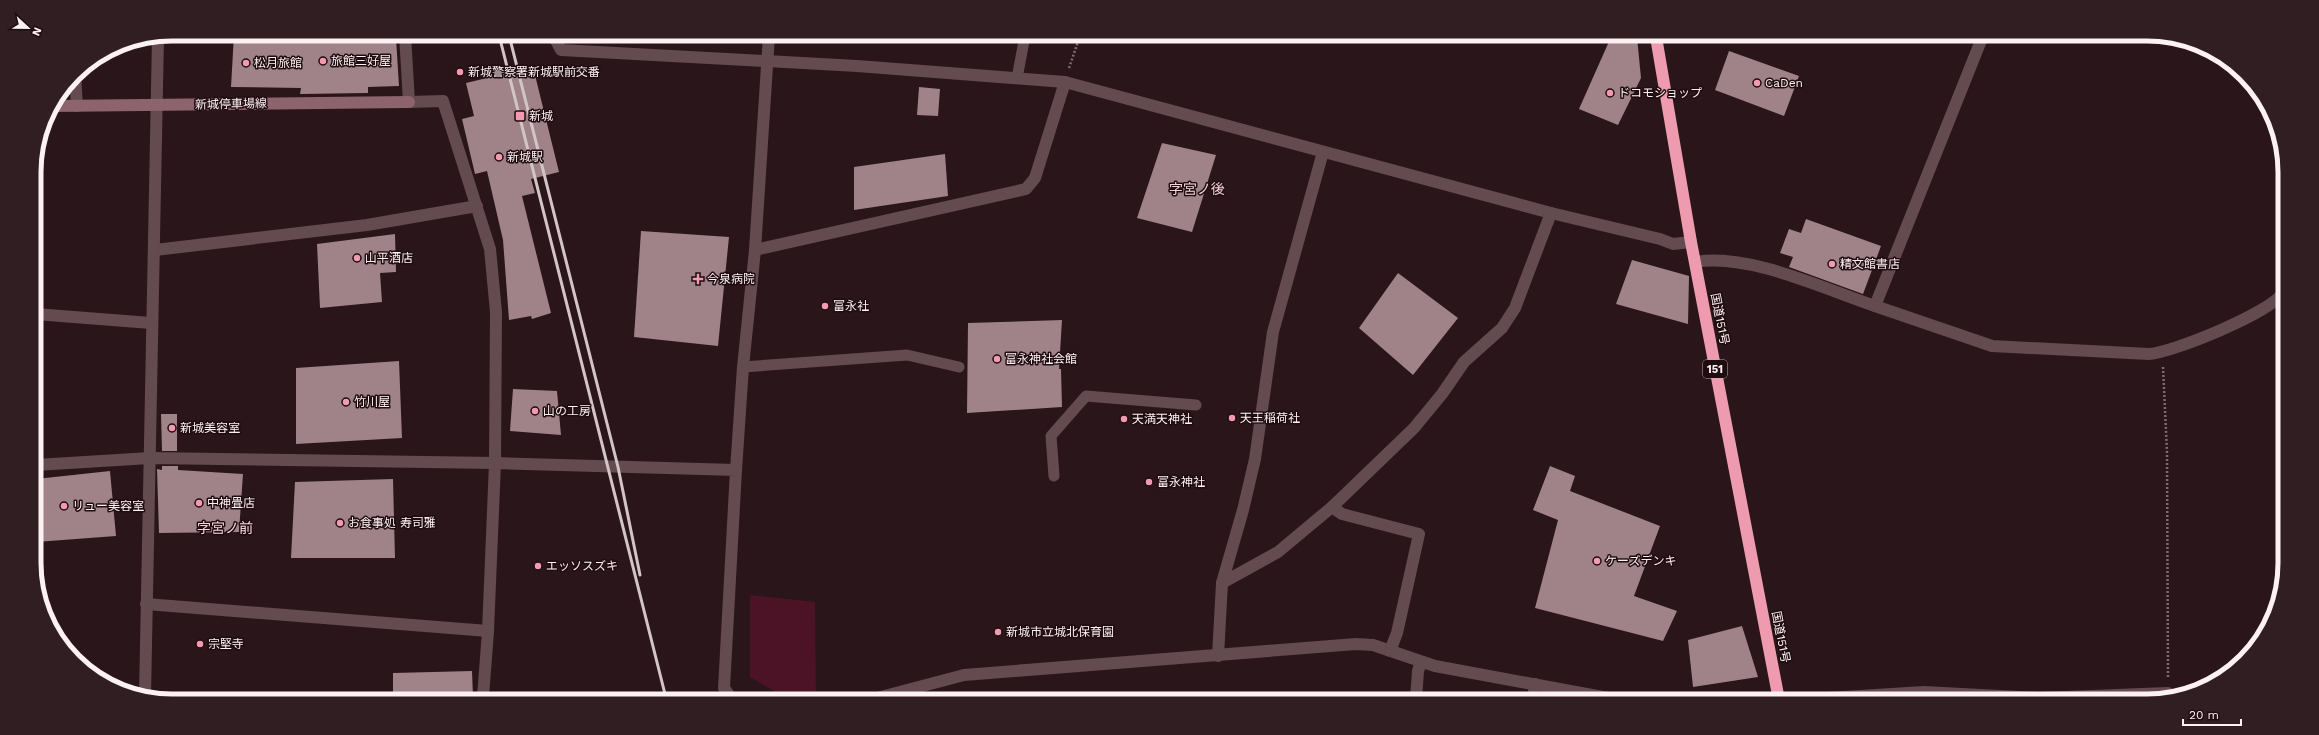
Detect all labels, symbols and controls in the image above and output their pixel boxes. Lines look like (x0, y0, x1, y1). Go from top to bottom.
north arrow (8, 8, 48, 48)
text: N (29, 25, 44, 38)
place label: 旅館三好屋 (331, 54, 391, 68)
place label: 松月旅館 (254, 56, 302, 70)
marker: 旅館三好屋 (318, 56, 328, 66)
marker: 松月旅館 (241, 58, 251, 68)
place label: 新城警察署新城駅前交番 (468, 65, 600, 79)
marker: 新城警察署新城駅前交番 (455, 67, 465, 77)
place label: CaDen (1765, 76, 1803, 90)
marker: CaDen (1752, 78, 1762, 88)
place label: ドコモショップ (1618, 86, 1702, 100)
marker: ドコモショップ (1605, 88, 1615, 98)
street label: 新城停車場線 (195, 96, 267, 112)
place label: 新城 (529, 109, 553, 123)
marker: 新城 (514, 110, 526, 122)
place label: 新城駅 (507, 150, 543, 164)
marker: 新城駅 (494, 152, 504, 162)
district label: 字宮ノ後 (1169, 181, 1225, 197)
place label: 山平酒店 (365, 251, 413, 265)
marker: 山平酒店 (352, 253, 362, 263)
place label: 精文館書店 (1840, 257, 1900, 271)
marker: 精文館書店 (1827, 259, 1837, 269)
place label: 今泉病院 (707, 272, 755, 286)
marker: 今泉病院 (692, 273, 704, 285)
street label: 国道151号 (1708, 292, 1732, 346)
place label: 富永社 (833, 299, 869, 313)
marker: 富永社 (820, 301, 830, 311)
place label: 富永神社会館 (1005, 352, 1077, 366)
marker: 富永神社会館 (992, 354, 1002, 364)
road number: 151 (1703, 360, 1727, 378)
place label: 竹川屋 (354, 395, 390, 409)
marker: 竹川屋 (341, 397, 351, 407)
place label: 山の工房 (543, 404, 591, 418)
marker: 山の工房 (530, 406, 540, 416)
place label: 天王稲荷社 (1240, 411, 1300, 425)
place label: 天満天神社 (1132, 412, 1192, 426)
marker: 天王稲荷社 (1227, 413, 1237, 423)
marker: 天満天神社 (1119, 414, 1129, 424)
place label: 新城美容室 (180, 421, 240, 435)
marker: 新城美容室 (167, 423, 177, 433)
place label: 富永神社 (1157, 475, 1205, 489)
marker: 富永神社 (1144, 477, 1154, 487)
place label: 中神畳店 (207, 496, 255, 510)
marker: 中神畳店 (194, 498, 204, 508)
place label: リュー美容室 (72, 499, 144, 513)
marker: リュー美容室 (59, 501, 69, 511)
place label: お食事処 寿司雅 (348, 516, 436, 530)
marker: お食事処 寿司雅 (335, 518, 345, 528)
district label: 字宮ノ前 (197, 520, 253, 536)
place label: ケーズデンキ (1605, 554, 1676, 568)
marker: ケーズデンキ (1592, 556, 1602, 566)
place label: エッソスズキ (546, 559, 618, 573)
marker: エッソスズキ (533, 561, 543, 571)
street label: 国道151号 (1769, 610, 1793, 664)
place label: 新城市立城北保育園 (1006, 625, 1114, 639)
marker: 新城市立城北保育園 (993, 627, 1003, 637)
place label: 宗堅寺 (208, 637, 244, 651)
marker: 宗堅寺 (195, 639, 205, 649)
scale bar (2183, 701, 2241, 727)
text: 20 m (2189, 708, 2219, 722)

